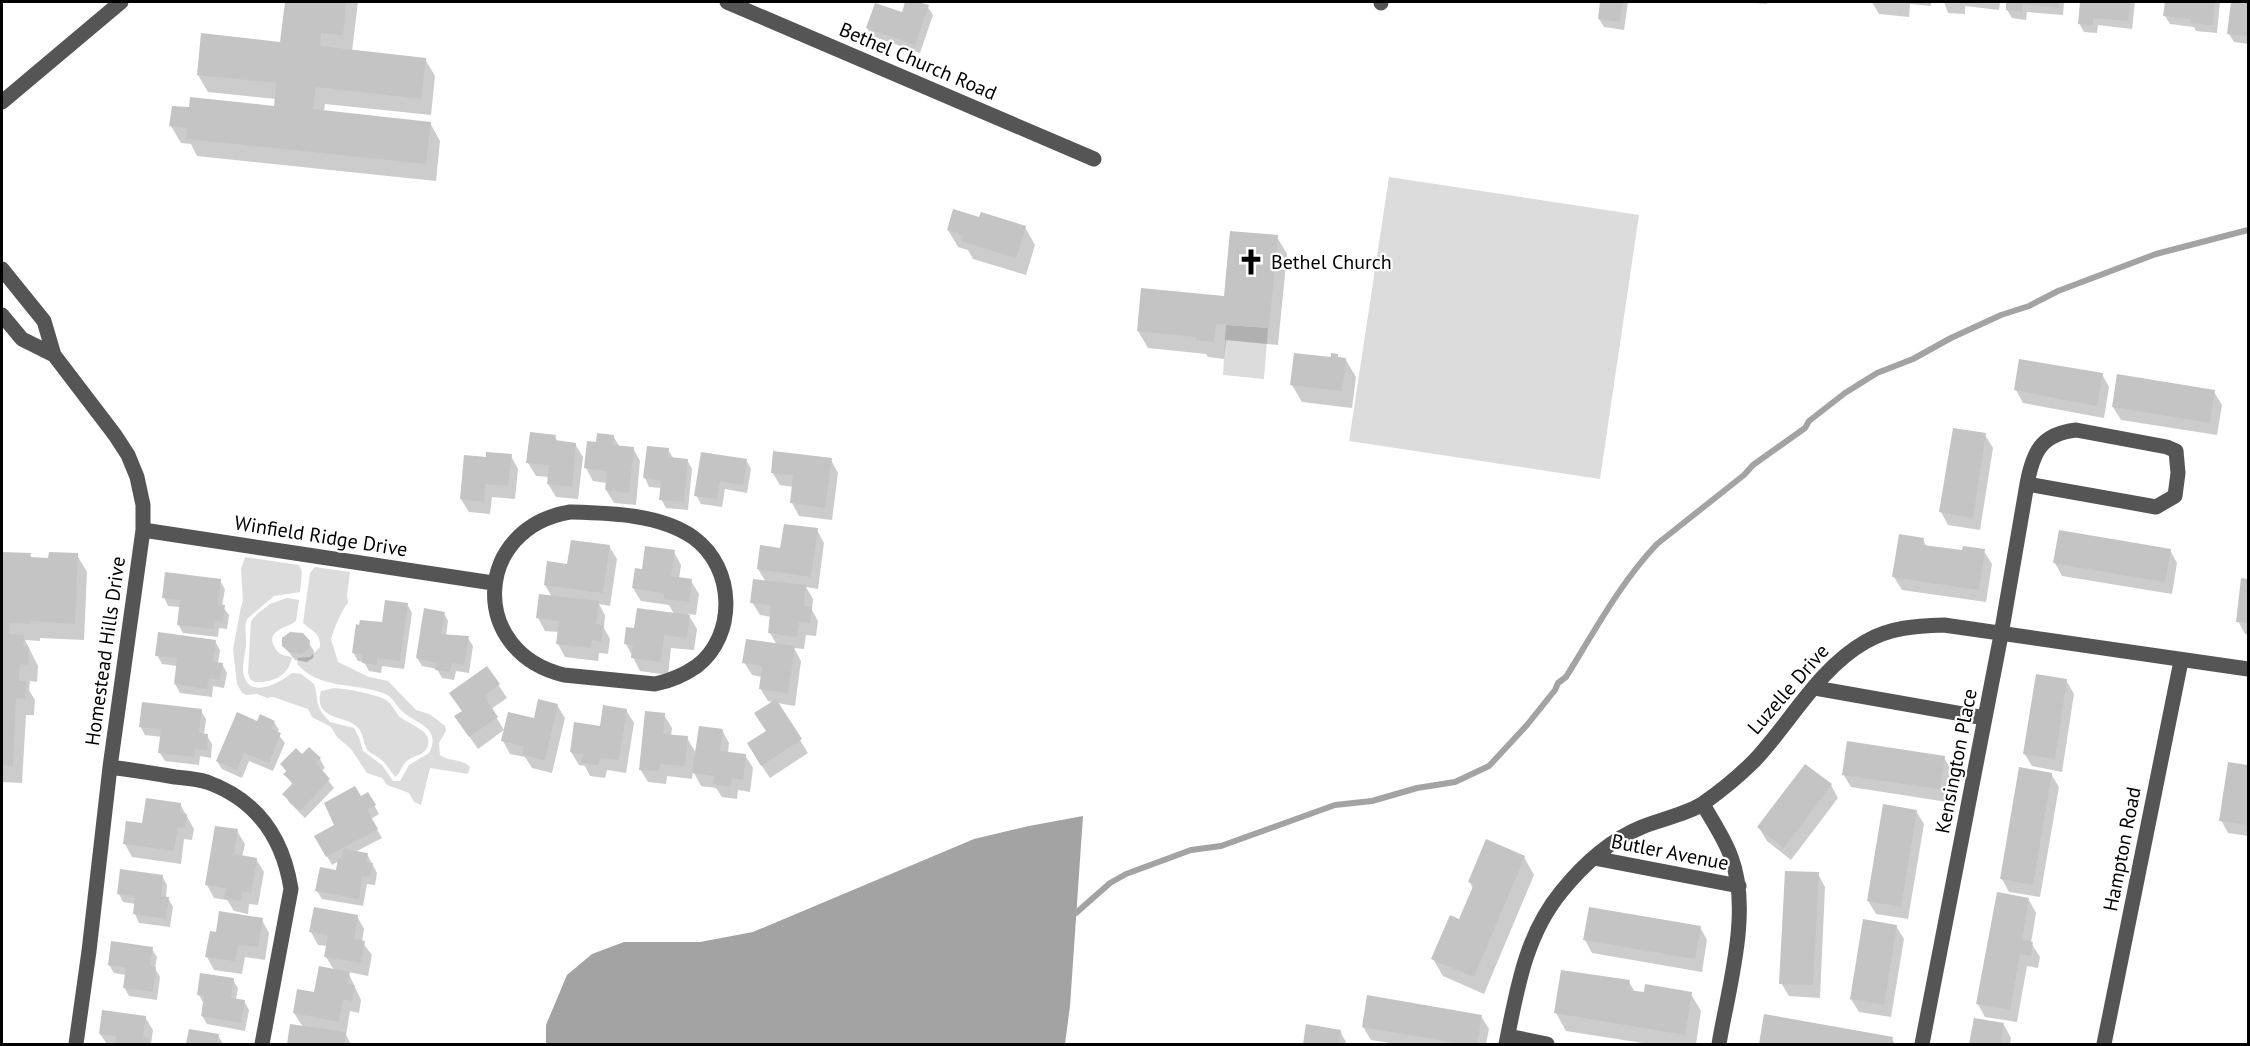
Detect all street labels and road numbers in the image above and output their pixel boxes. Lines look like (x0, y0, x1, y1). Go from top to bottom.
street label: Bethel Church Road (835, 16, 1001, 106)
street label: Winfield Ridge Drive (233, 509, 409, 563)
street label: Homestead Hills Drive (79, 555, 131, 747)
street label: Luzelle Drive (1742, 638, 1834, 740)
street label: Kensington Place (1929, 686, 1983, 836)
street label: Hampton Road (2097, 785, 2147, 913)
street label: Butler Avenue (1609, 828, 1731, 876)

